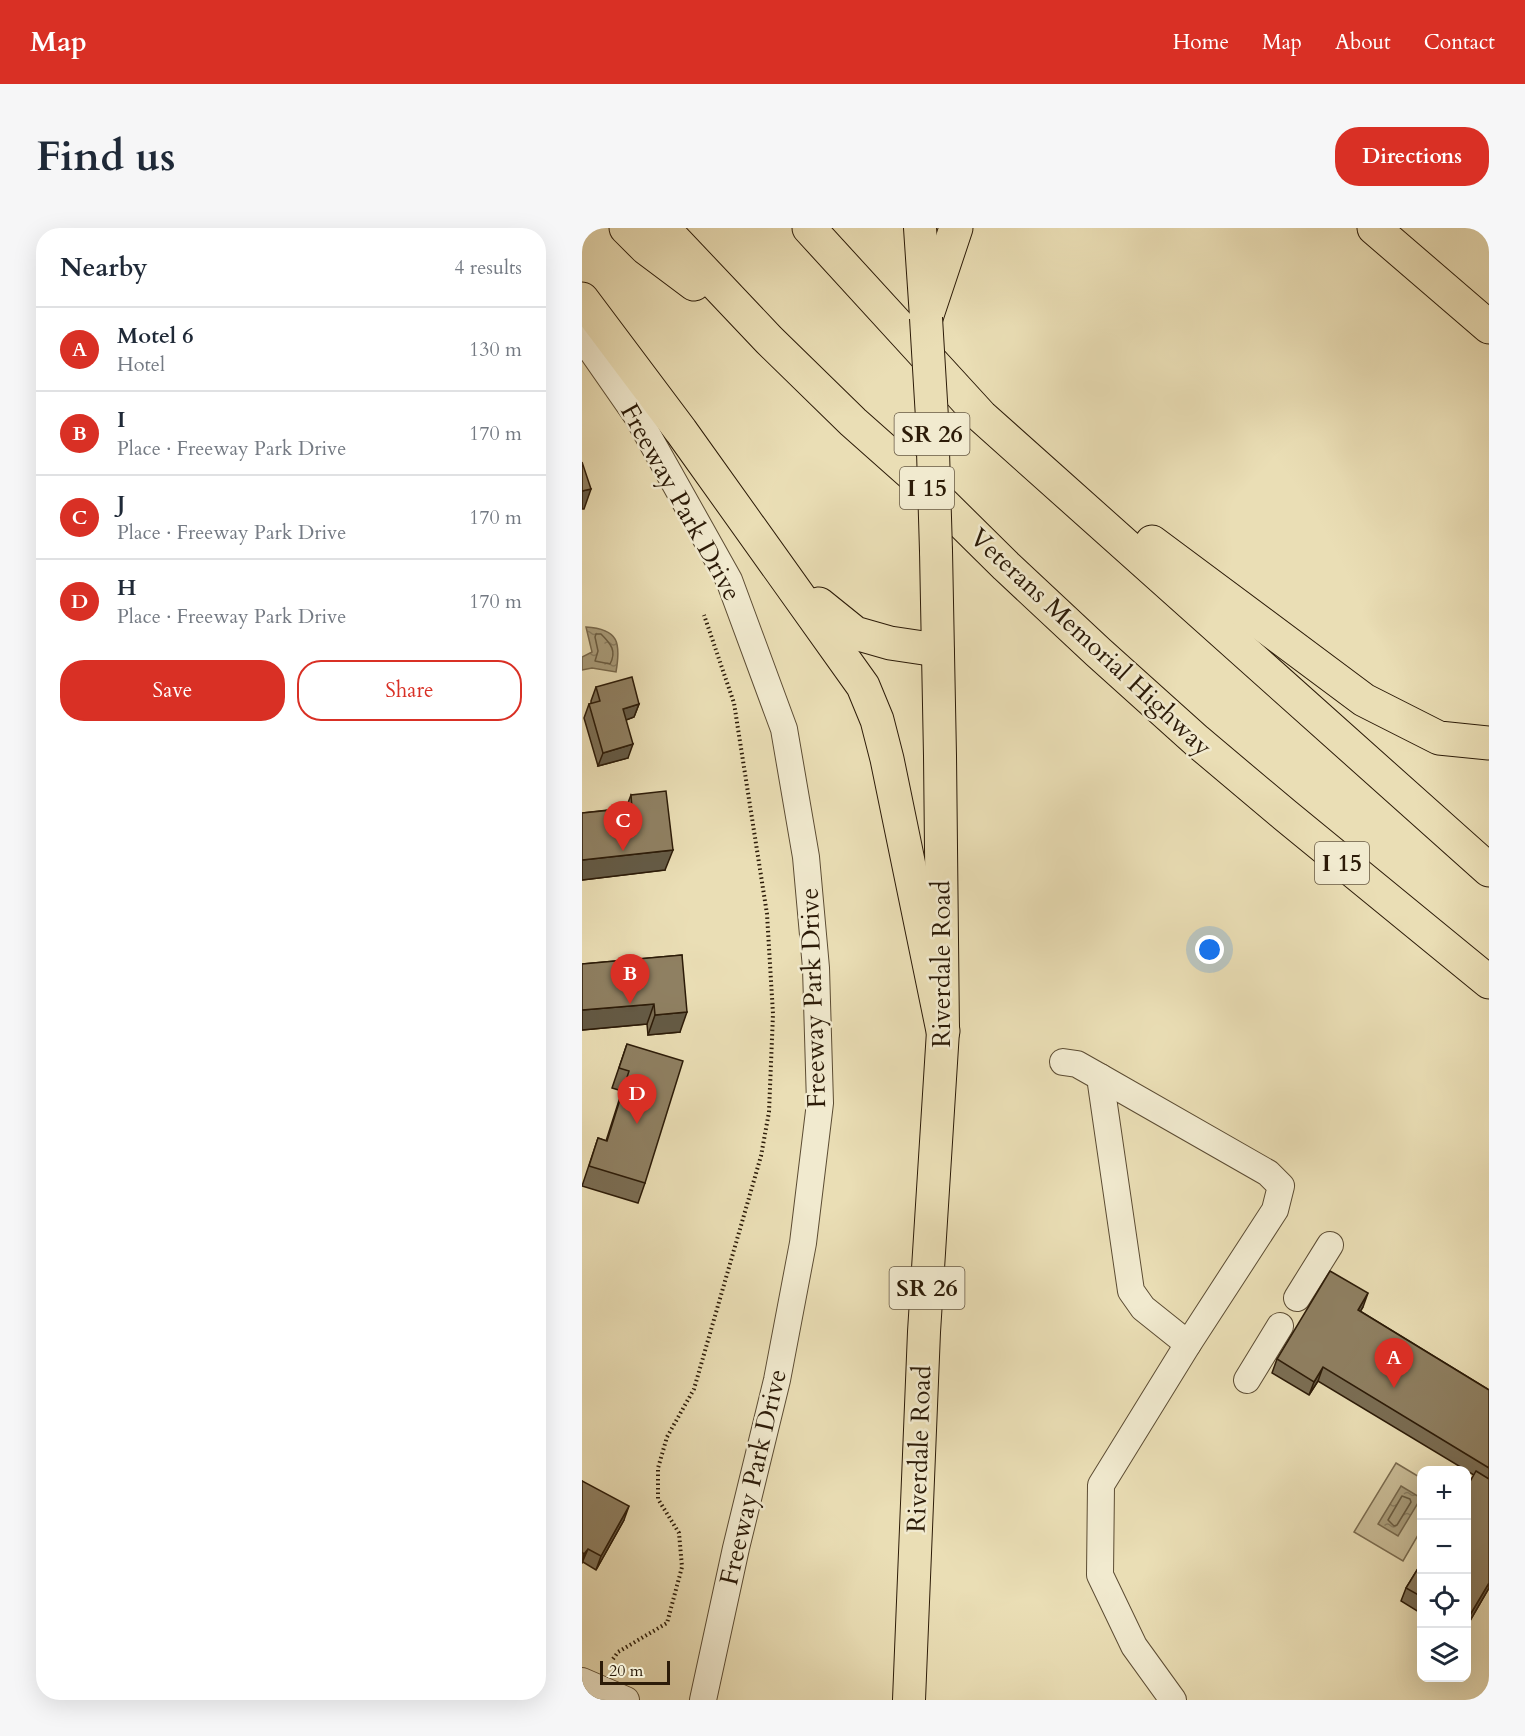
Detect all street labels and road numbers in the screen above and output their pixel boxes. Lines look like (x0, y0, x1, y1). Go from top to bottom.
street label: Freeway Park Drive (612, 397, 750, 607)
road number: SR 26 (894, 413, 970, 455)
road number: I 15 (900, 467, 954, 509)
street label: Veterans Memorial Highway (962, 520, 1220, 764)
road number: I 15 (1315, 842, 1369, 884)
street label: Riverdale Road (924, 880, 959, 1048)
street label: Freeway Park Drive (792, 887, 834, 1109)
road number: SR 26 (890, 1267, 964, 1309)
street label: Riverdale Road (899, 1365, 939, 1533)
street label: Freeway Park Drive (711, 1366, 795, 1588)

